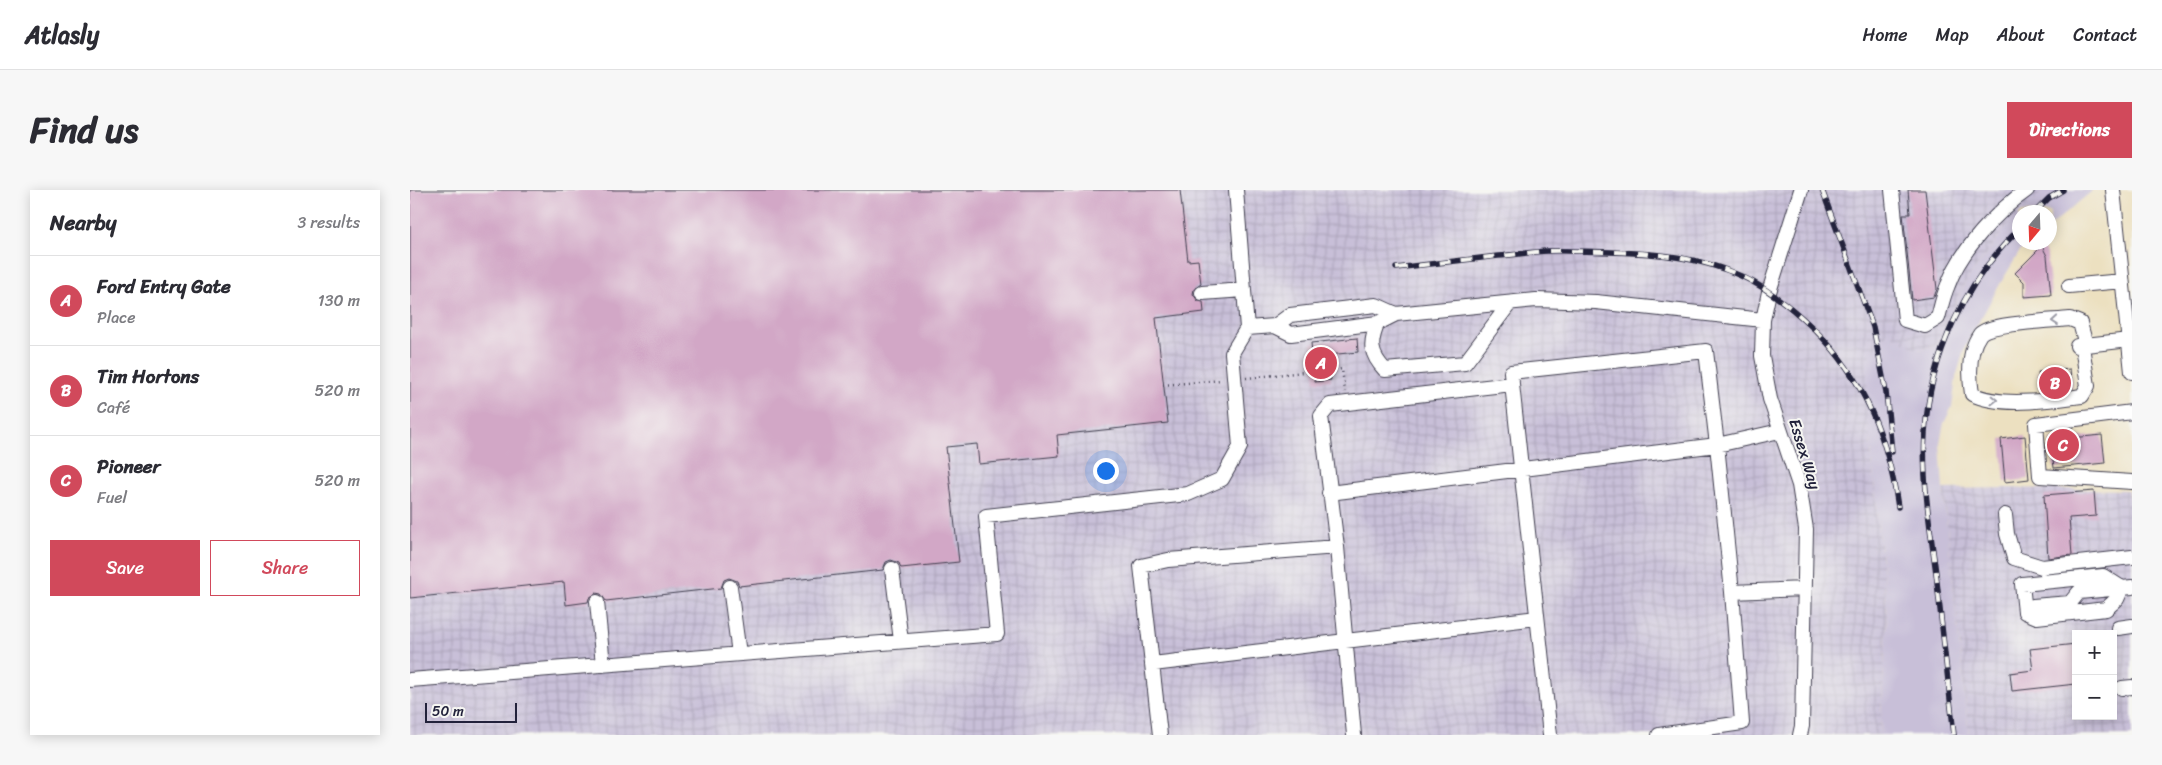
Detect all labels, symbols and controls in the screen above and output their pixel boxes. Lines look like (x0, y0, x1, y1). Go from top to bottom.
text: Atlasly (25, 14, 99, 56)
text: Home (1863, 19, 1908, 51)
text: Map (1936, 19, 1969, 51)
text: About (1997, 19, 2045, 51)
text: Contact (2073, 19, 2137, 51)
text: Find us (30, 99, 138, 161)
button: Directions (2007, 102, 2132, 158)
text: Nearby (50, 204, 116, 242)
north arrow (2012, 205, 2057, 250)
text: 3 results (297, 208, 360, 237)
text: Ford Entry Gate (97, 270, 231, 303)
text: A (61, 286, 71, 315)
text: 130 m (318, 286, 360, 315)
text: Place (97, 303, 136, 332)
one-way arrow (2051, 315, 2059, 326)
pin: A (1305, 344, 1337, 382)
text: Tim Hortons (97, 360, 199, 393)
pin: B (2039, 364, 2071, 402)
text: B (61, 376, 71, 405)
text: 520 m (314, 376, 360, 405)
text: Café (97, 393, 130, 422)
one-way arrow (1990, 395, 1998, 405)
street label: Essex Way (1780, 415, 1830, 494)
pin: C (2047, 426, 2079, 464)
text: Pioneer (97, 450, 160, 483)
your location (1093, 458, 1119, 484)
text: C (61, 466, 71, 495)
text: 520 m (314, 466, 360, 495)
text: Fuel (97, 483, 127, 512)
button: Save (50, 540, 200, 596)
button: Share (210, 540, 360, 596)
map controls (2072, 630, 2117, 720)
button: + (2072, 630, 2117, 675)
button: − (2072, 675, 2117, 720)
text: 50 m (432, 699, 464, 724)
scale bar (425, 700, 518, 723)

